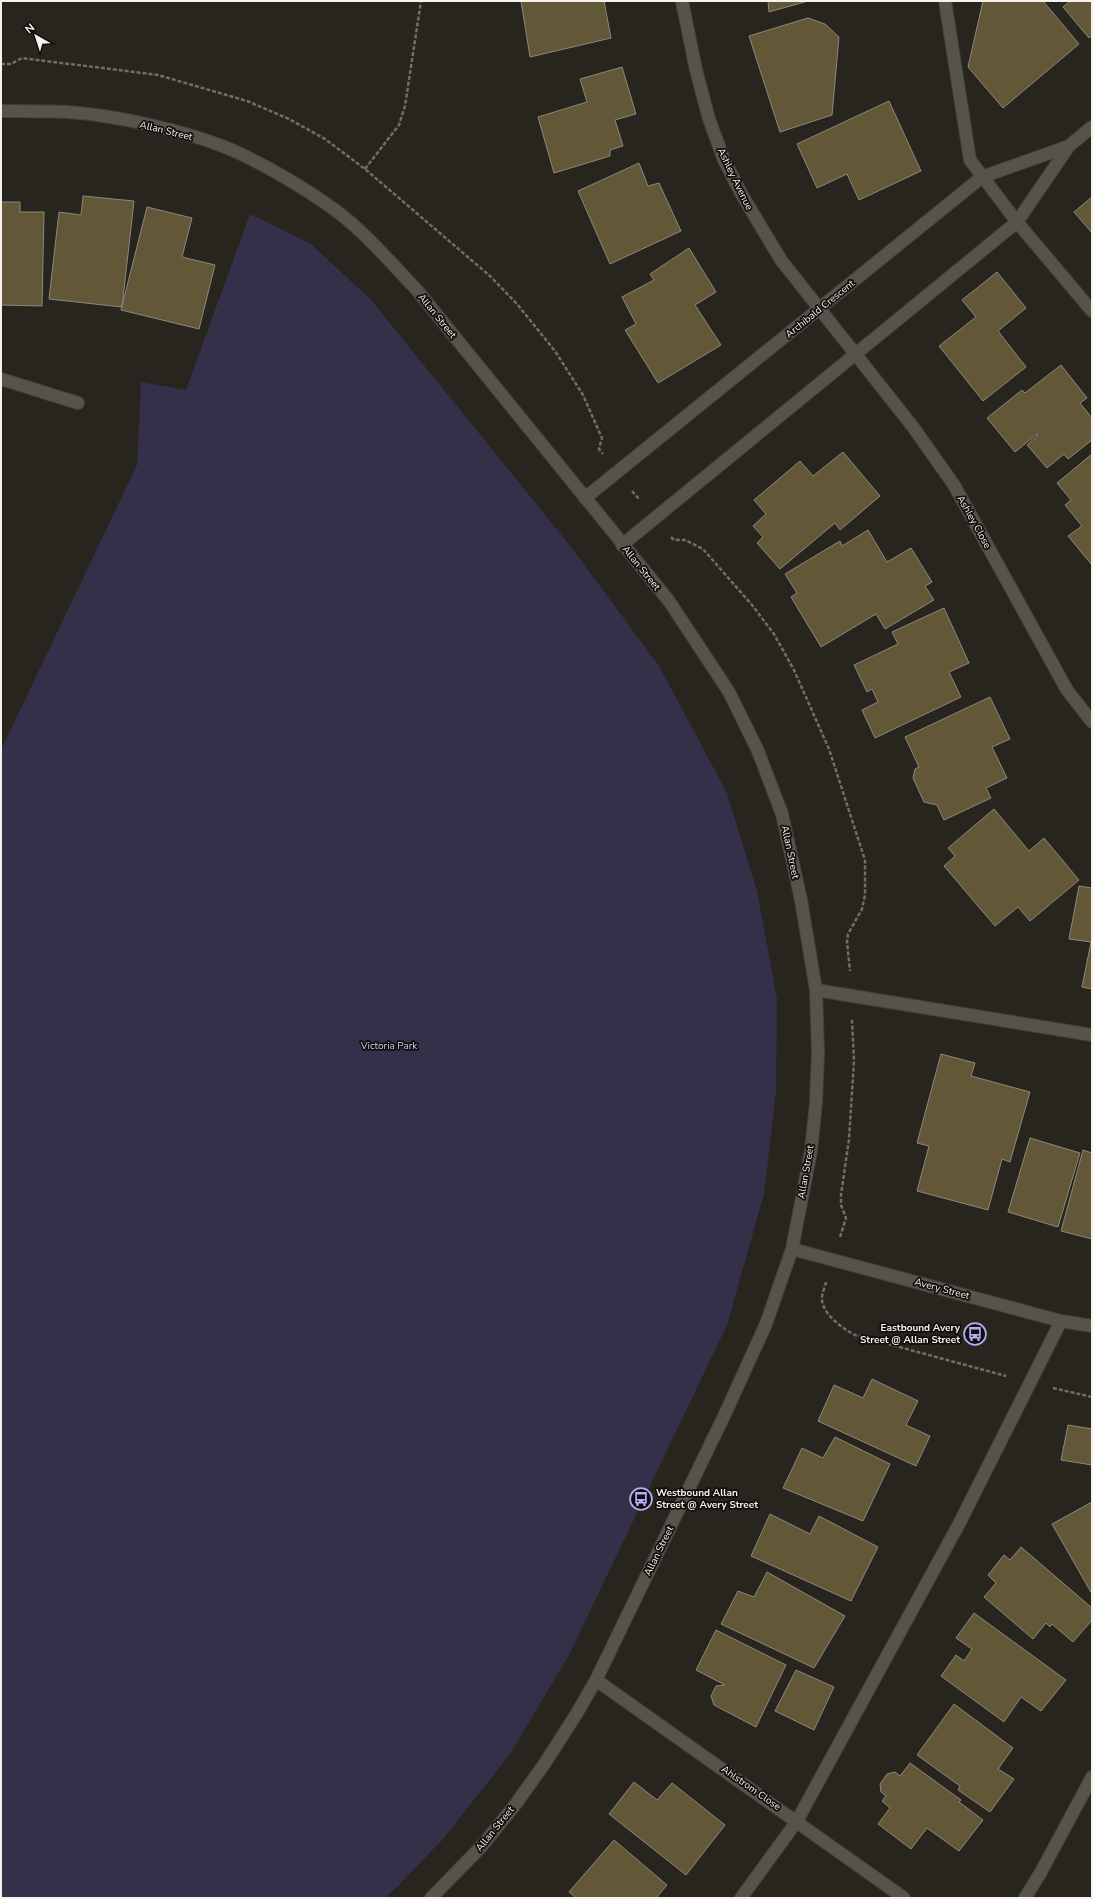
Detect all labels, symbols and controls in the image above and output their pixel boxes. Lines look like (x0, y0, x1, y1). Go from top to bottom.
north arrow (16, 16, 56, 56)
text: N (22, 20, 38, 37)
street label: Allan Street (138, 118, 194, 144)
street label: Ashley Avenue (714, 146, 756, 212)
street label: Archibald Crescent (782, 276, 858, 341)
street label: Allan Street (415, 291, 460, 342)
street label: Ashley Close (954, 493, 994, 551)
street label: Allan Street (619, 543, 664, 594)
street label: Allan Street (778, 824, 803, 880)
park label: Victoria Park (360, 1039, 418, 1053)
street label: Allan Street (794, 1144, 818, 1200)
street label: Avery Street (913, 1275, 971, 1303)
place label: Eastbound Avery Street @ Allan Street (860, 1321, 961, 1347)
bus stop icon: Eastbound Avery Street @ Allan Street (962, 1321, 988, 1347)
bus stop icon: Westbound Allan Street @ Avery Street (628, 1486, 654, 1512)
place label: Westbound Allan Street @ Avery Street (656, 1486, 758, 1512)
street label: Allan Street (641, 1523, 677, 1578)
street label: Ahlstrom Close (718, 1762, 784, 1814)
street label: Allan Street (473, 1803, 518, 1854)

